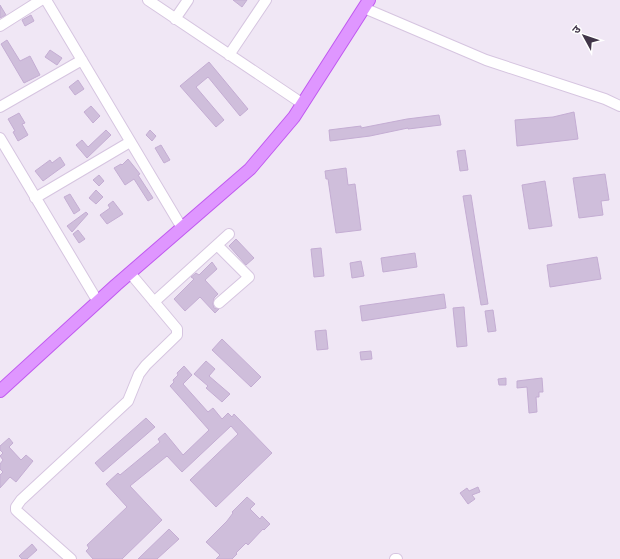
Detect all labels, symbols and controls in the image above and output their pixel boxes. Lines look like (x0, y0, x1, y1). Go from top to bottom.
north arrow (564, 16, 604, 56)
text: उ (569, 22, 584, 37)

